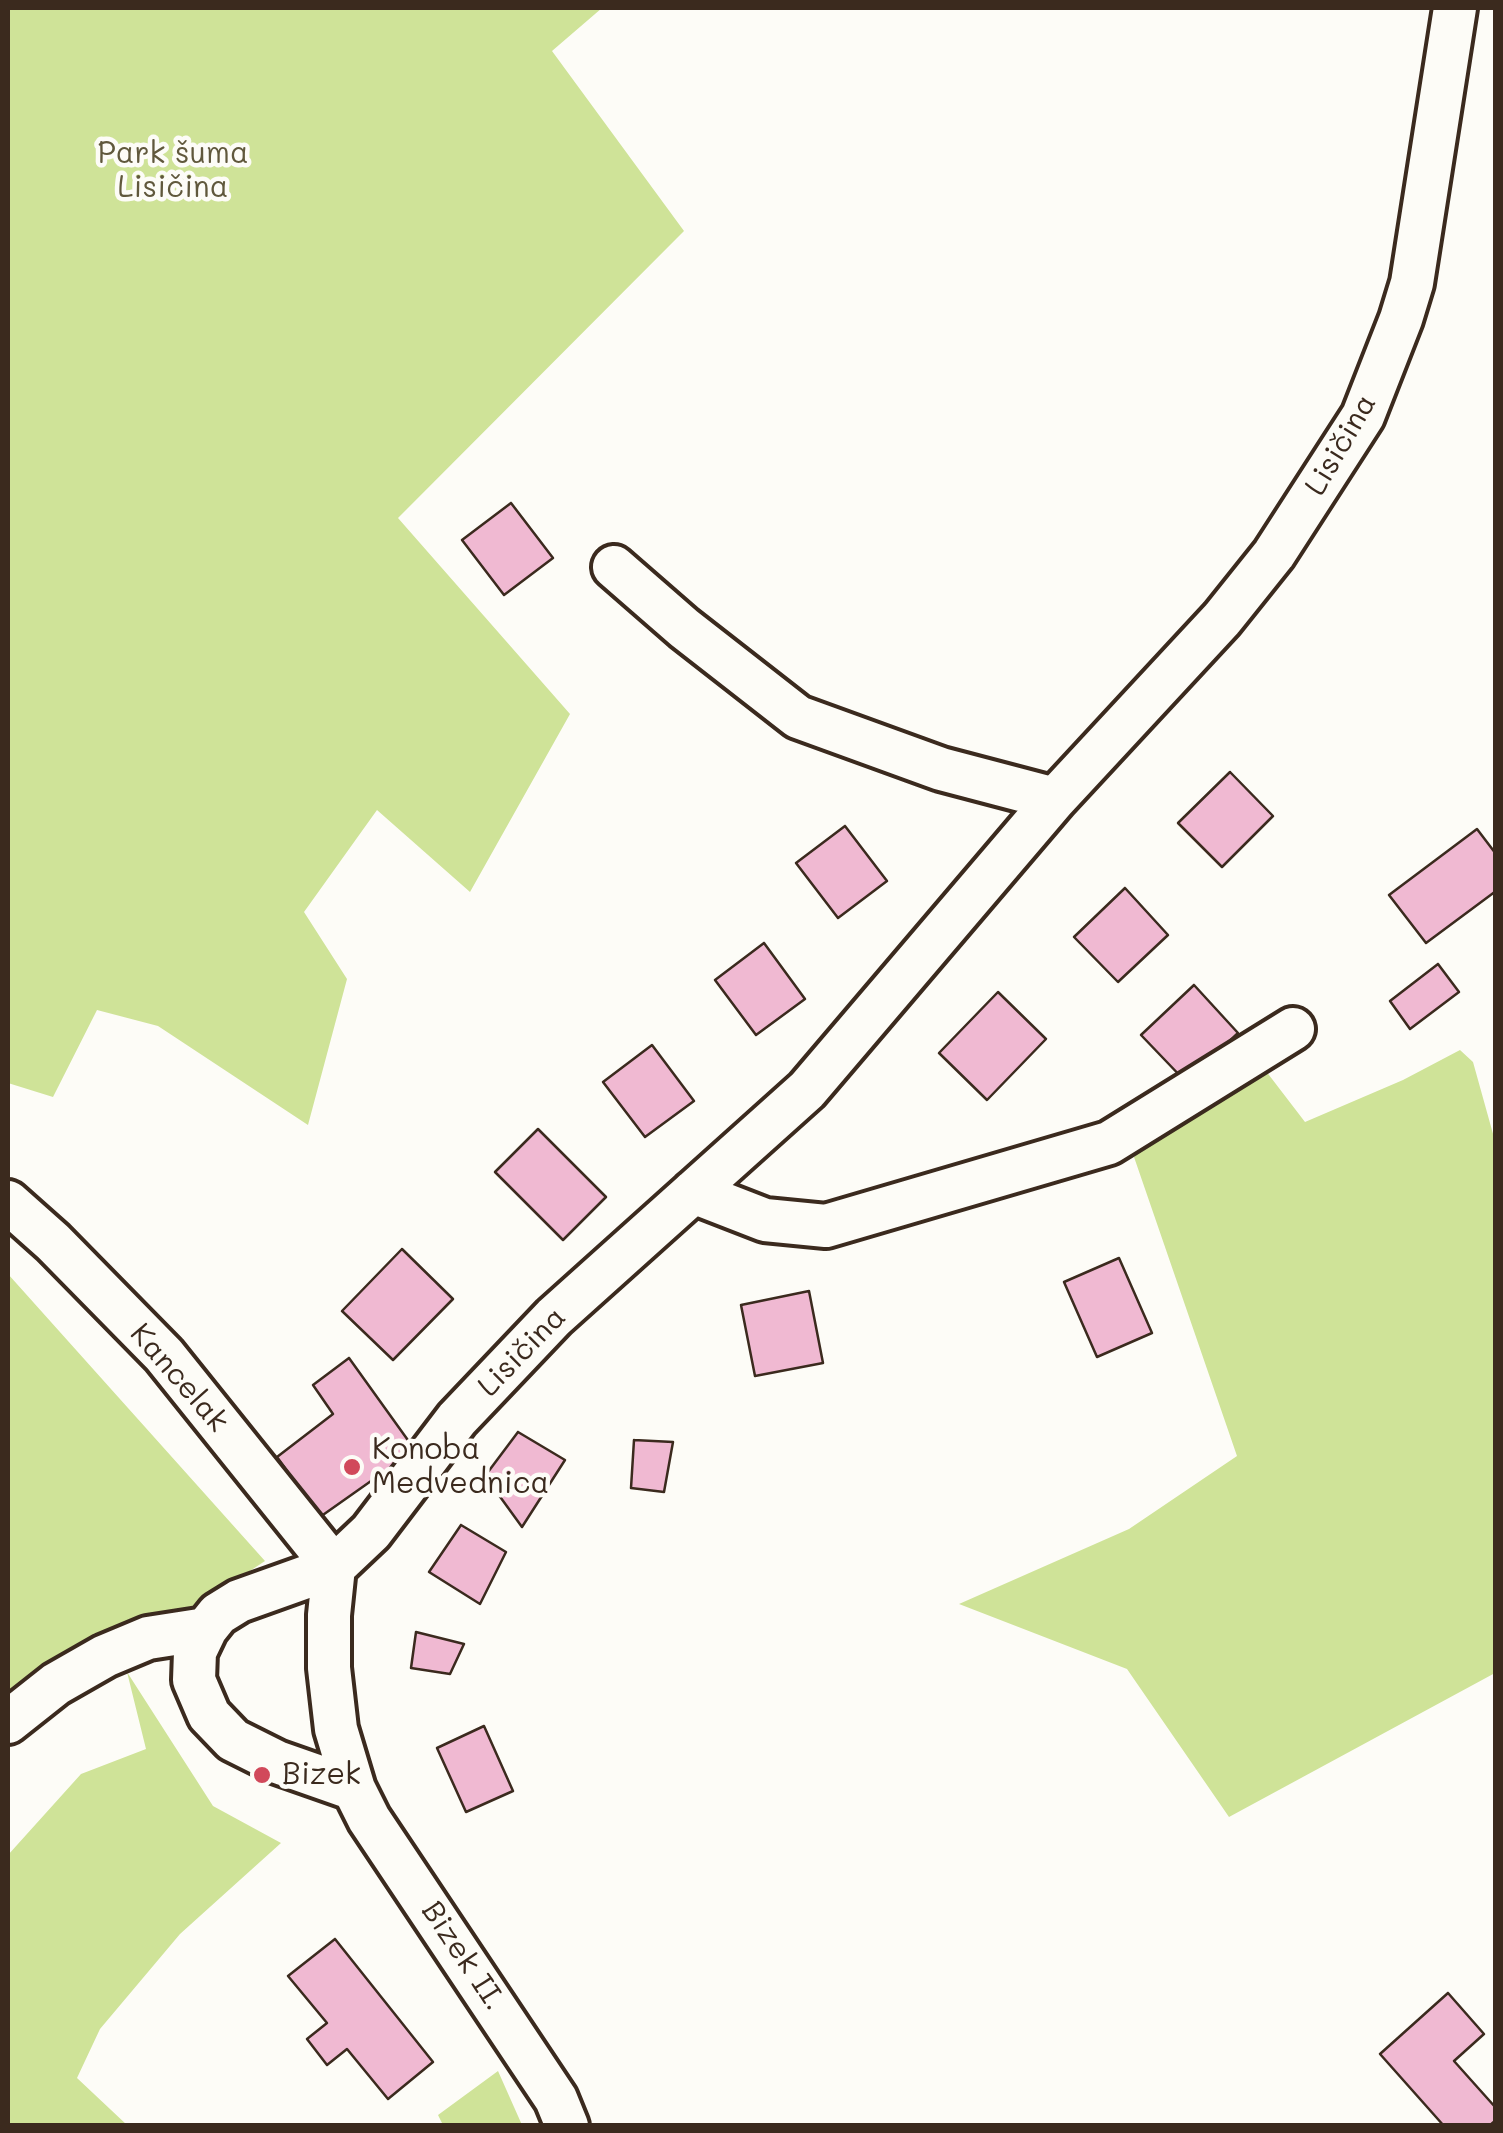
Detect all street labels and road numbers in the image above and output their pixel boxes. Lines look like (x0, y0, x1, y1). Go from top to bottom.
street label: Lisičina (1298, 388, 1384, 502)
street label: Lisičina (471, 1300, 573, 1404)
street label: Kancelak (122, 1316, 236, 1440)
street label: Bizek II. (413, 1895, 513, 2017)

